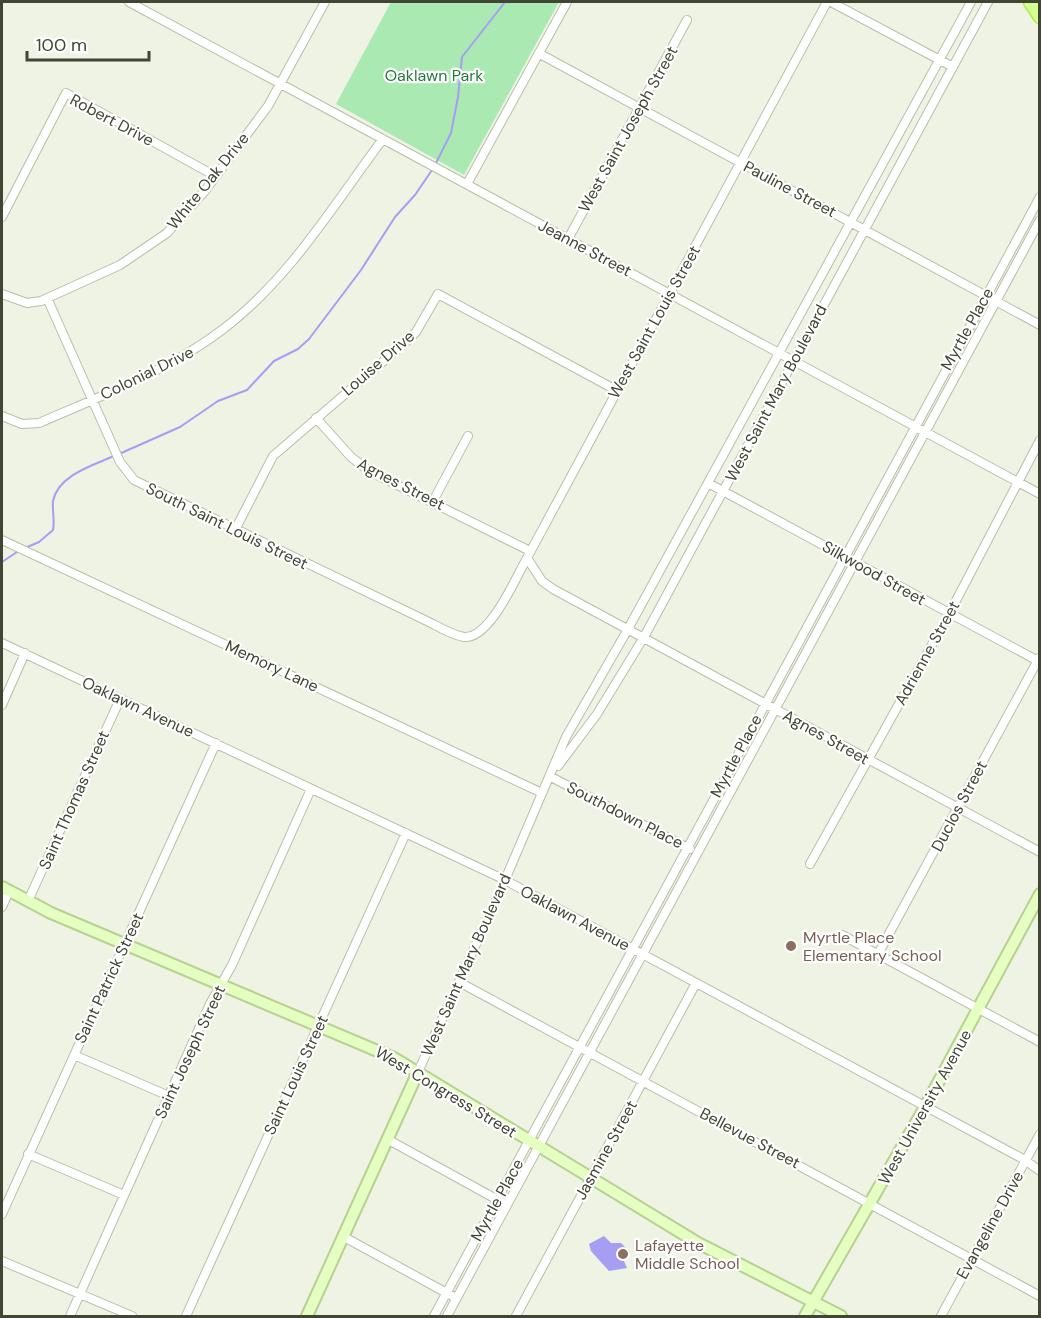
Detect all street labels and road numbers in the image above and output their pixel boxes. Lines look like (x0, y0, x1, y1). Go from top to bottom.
street label: West Saint Joseph Street (573, 42, 683, 216)
street label: Robert Drive (66, 89, 158, 151)
street label: White Oak Drive (162, 128, 254, 234)
street label: Pauline Street (740, 156, 840, 222)
street label: Jeanne Street (535, 215, 635, 281)
street label: West Saint Louis Street (603, 242, 705, 402)
street label: Myrtle Place (936, 284, 998, 374)
street label: West Saint Mary Boulevard (720, 301, 832, 485)
street label: Louise Drive (337, 326, 419, 400)
street label: Colonial Drive (97, 341, 197, 405)
street label: Agnes Street (354, 453, 448, 515)
street label: South Saint Louis Street (143, 478, 311, 574)
street label: Silkwood Street (819, 536, 929, 610)
street label: Adrienne Street (890, 597, 964, 709)
street label: Memory Lane (222, 635, 322, 697)
street label: Oaklawn Avenue (79, 672, 197, 742)
street label: Agnes Street (779, 705, 873, 769)
street label: Myrtle Place (705, 711, 767, 801)
street label: Saint Thomas Street (34, 727, 114, 873)
street label: Duclos Street (926, 757, 992, 855)
street label: Southdown Place (563, 777, 687, 853)
street label: West Saint Mary Boulevard (416, 870, 516, 1060)
street label: Oaklawn Avenue (517, 880, 633, 956)
street label: Saint Patrick Street (70, 909, 148, 1047)
street label: Saint Joseph Street (150, 982, 230, 1122)
street label: Saint Louis Street (259, 1012, 333, 1138)
street label: West University Avenue (874, 1026, 976, 1188)
street label: West Congress Street (371, 1041, 521, 1143)
street label: Jasmine Street (570, 1096, 642, 1204)
street label: Bellevue Street (696, 1103, 804, 1173)
street label: Myrtle Place (466, 1155, 528, 1245)
street label: Evangeline Drive (952, 1167, 1028, 1283)

